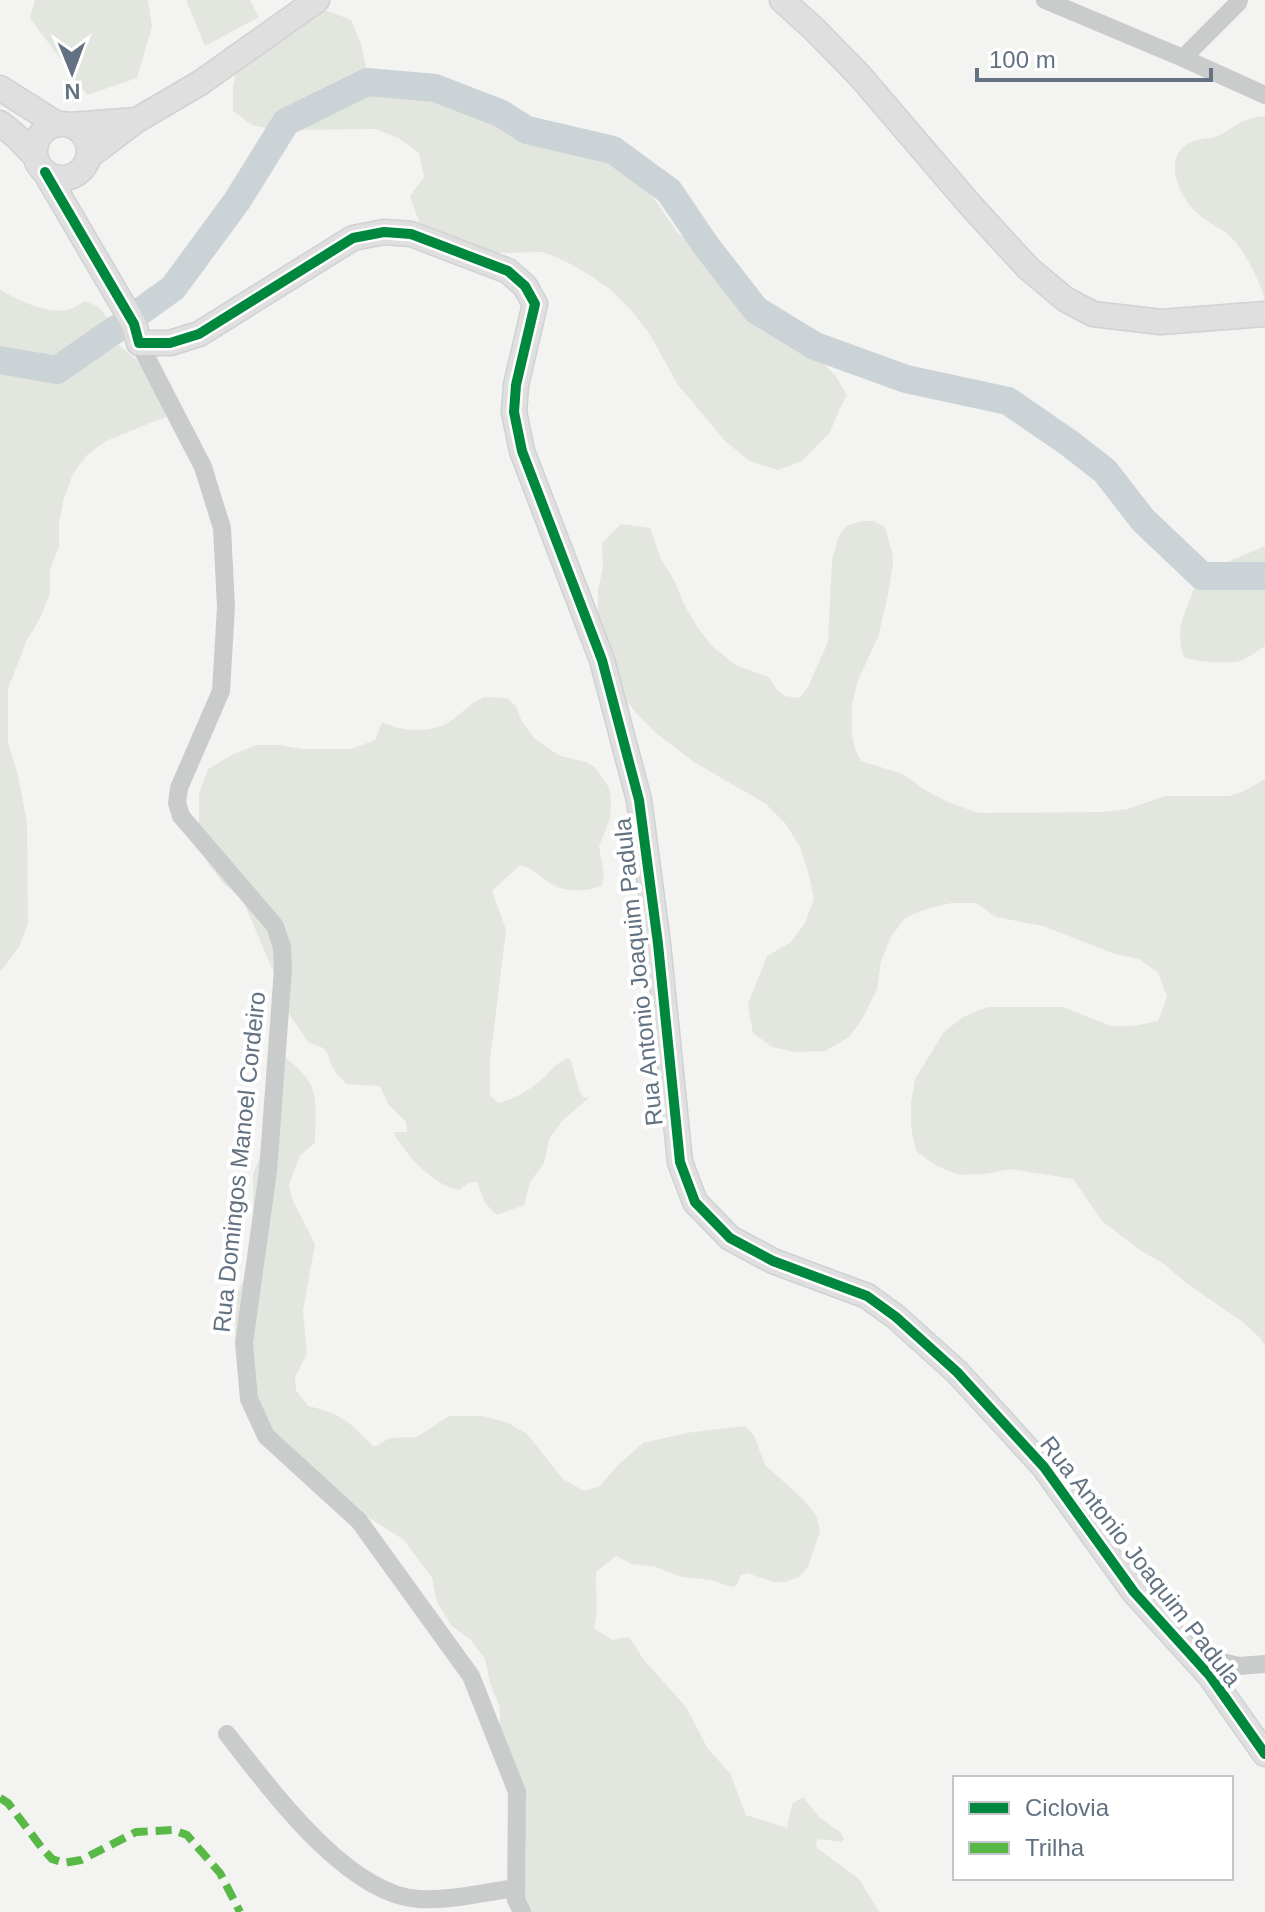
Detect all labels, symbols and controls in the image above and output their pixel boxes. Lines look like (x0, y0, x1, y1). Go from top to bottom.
north arrow (32, 32, 112, 112)
scale bar (977, 32, 1211, 82)
text: 100 m (989, 46, 1056, 73)
text: N (64, 79, 81, 104)
street label: Rua Antonio Joaquim Padula (608, 816, 668, 1127)
street label: Rua Domingos Manoel Cordeiro (208, 990, 270, 1334)
street label: Rua Antonio Joaquim Padula (1035, 1431, 1247, 1692)
legend (953, 1776, 1233, 1880)
text: Ciclovia (1025, 1794, 1110, 1821)
text: Trilha (1025, 1834, 1085, 1861)

